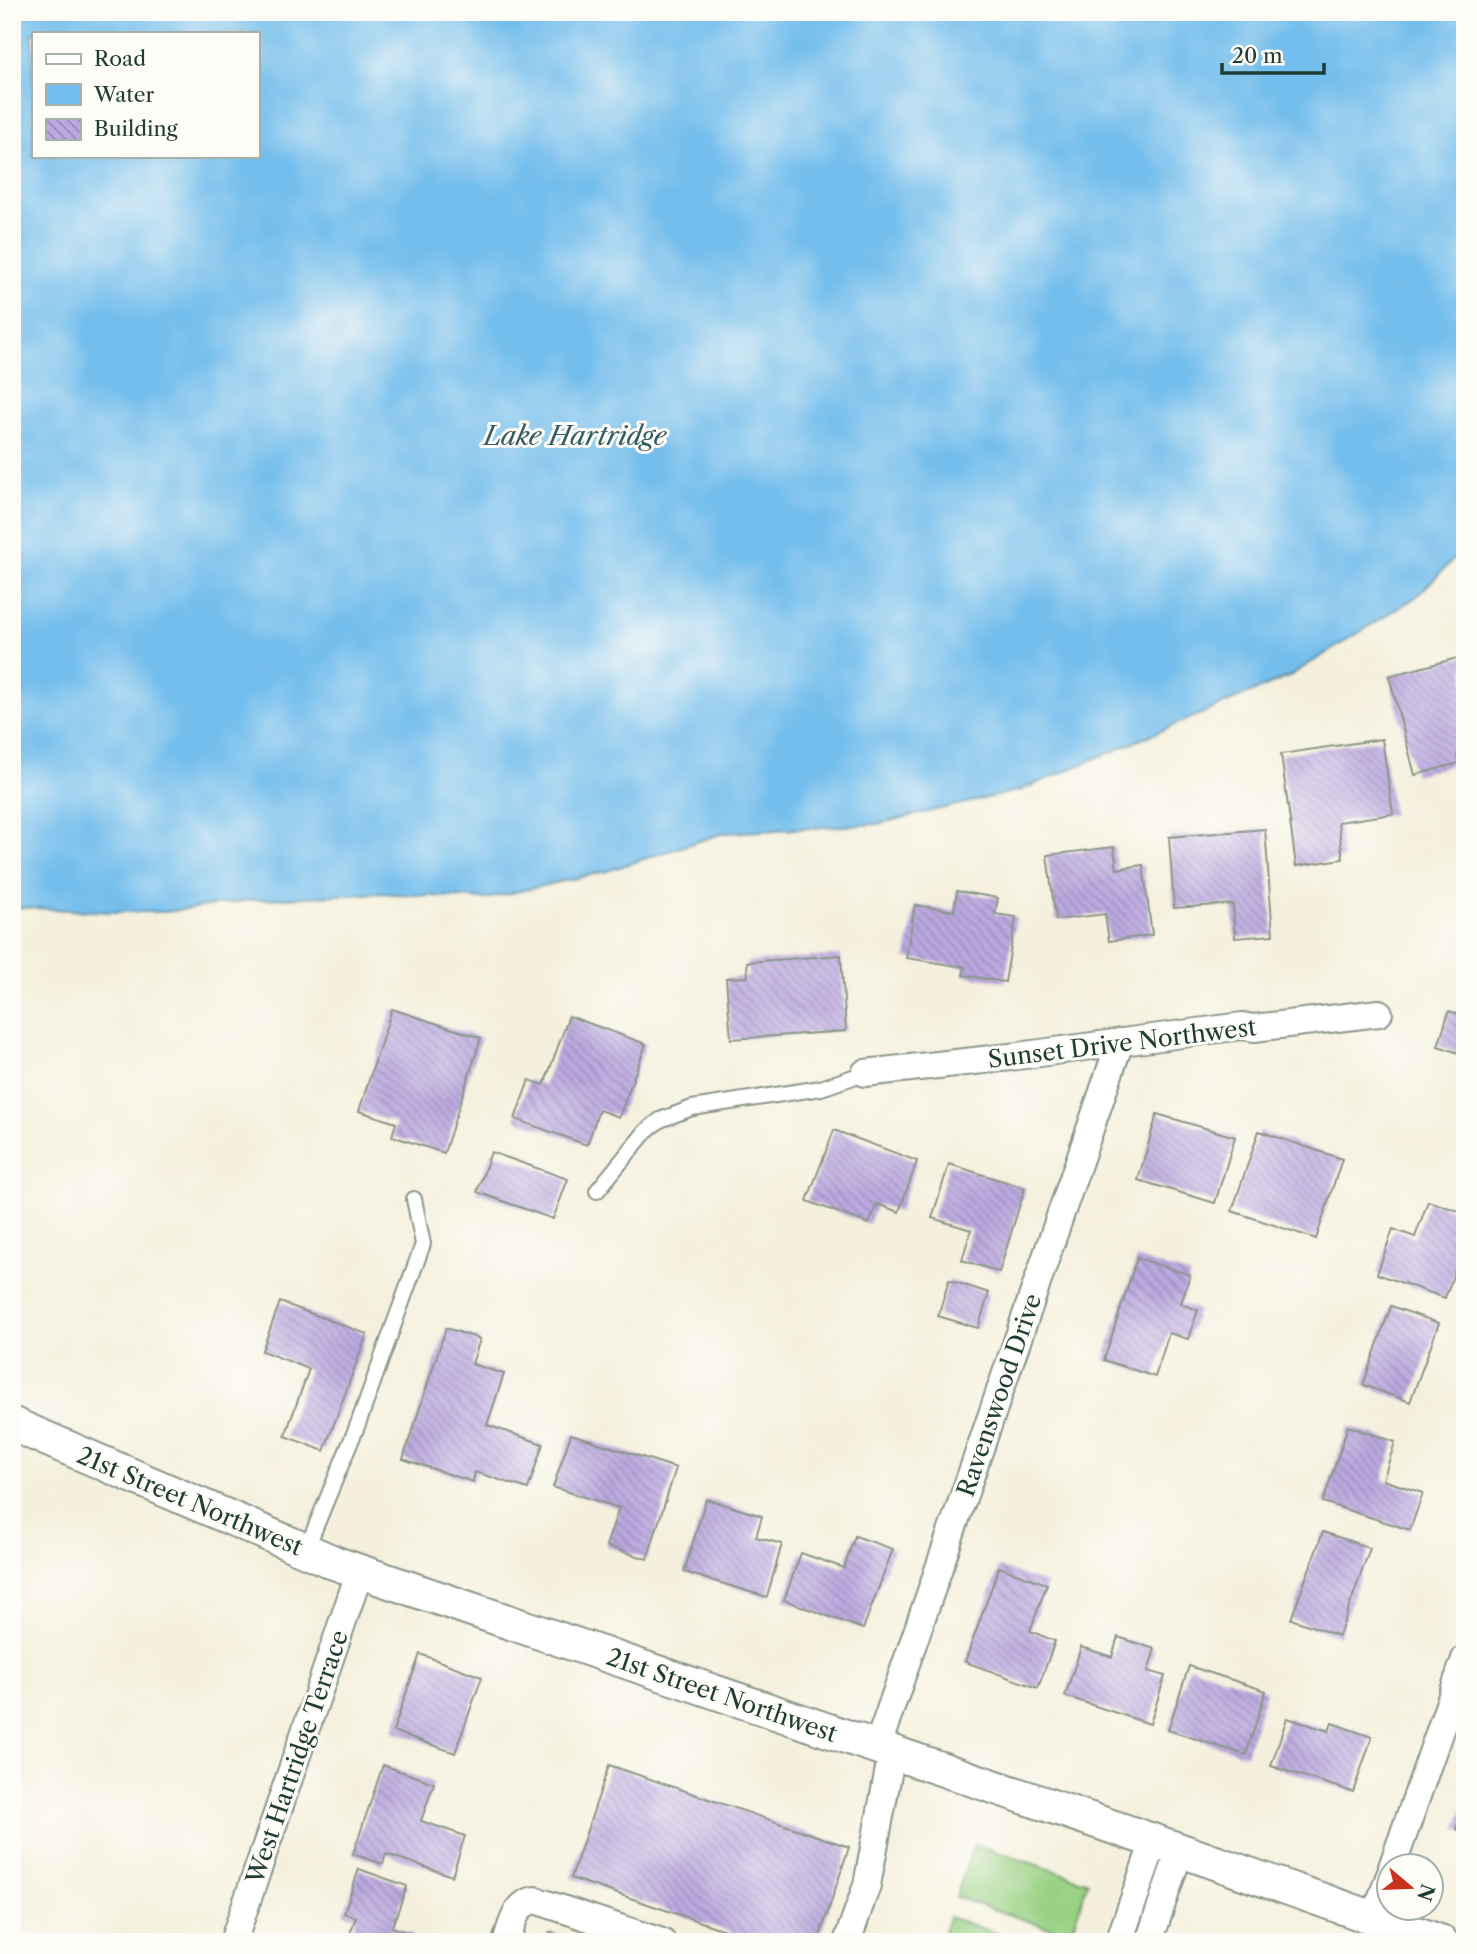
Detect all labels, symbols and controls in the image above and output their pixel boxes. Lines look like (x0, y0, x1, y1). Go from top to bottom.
legend (32, 32, 259, 158)
scale bar (1222, 32, 1323, 76)
text: 20 m (1232, 43, 1283, 68)
text: Road (94, 46, 146, 71)
text: Water (93, 82, 154, 107)
text: Building (94, 116, 179, 141)
water label: Lake Hartridge (482, 420, 668, 452)
street label: Sunset Drive Northwest (986, 1012, 1258, 1074)
street label: Ravenswood Drive (951, 1290, 1047, 1500)
street label: 21st Street Northwest (73, 1440, 307, 1562)
street label: West Hartridge Terrace (240, 1626, 354, 1889)
street label: 21st Street Northwest (603, 1642, 842, 1748)
north arrow (1376, 1853, 1446, 1923)
text: N (1412, 1881, 1439, 1904)

